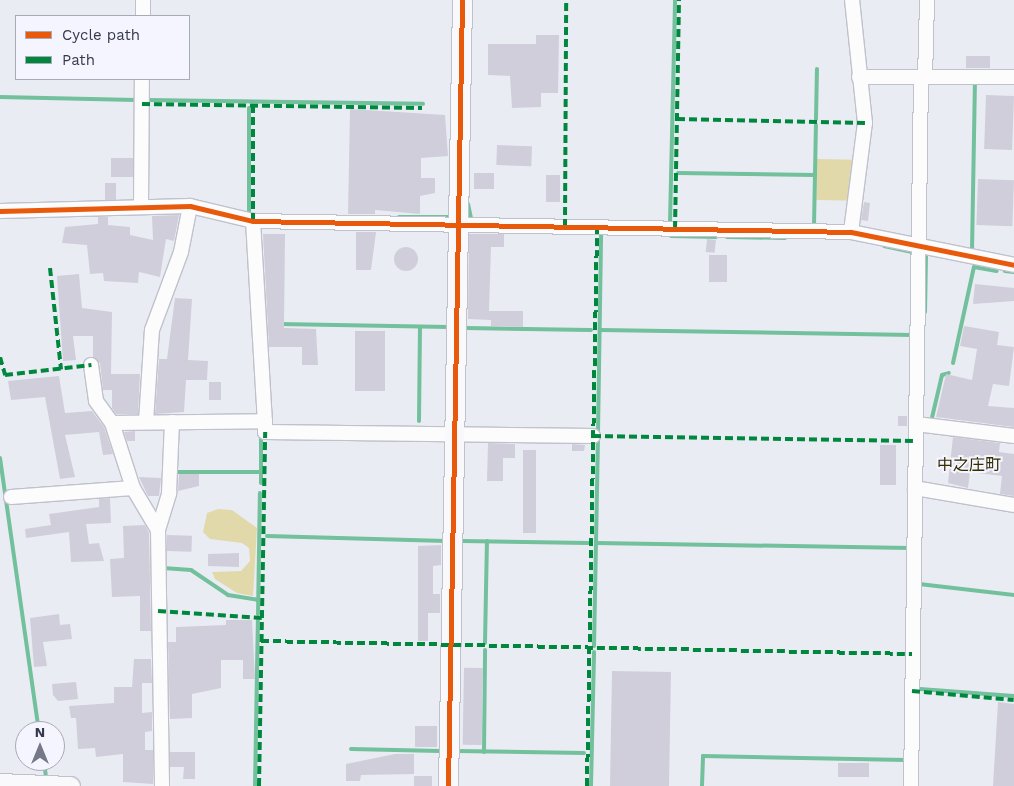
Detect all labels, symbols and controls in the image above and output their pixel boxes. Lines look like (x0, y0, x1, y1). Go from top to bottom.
legend (15, 15, 190, 80)
text: Cycle path (62, 26, 140, 44)
text: Path (62, 51, 95, 69)
district label: 中之庄町 (937, 455, 1001, 475)
north arrow (15, 721, 65, 771)
text: N (35, 724, 45, 740)

